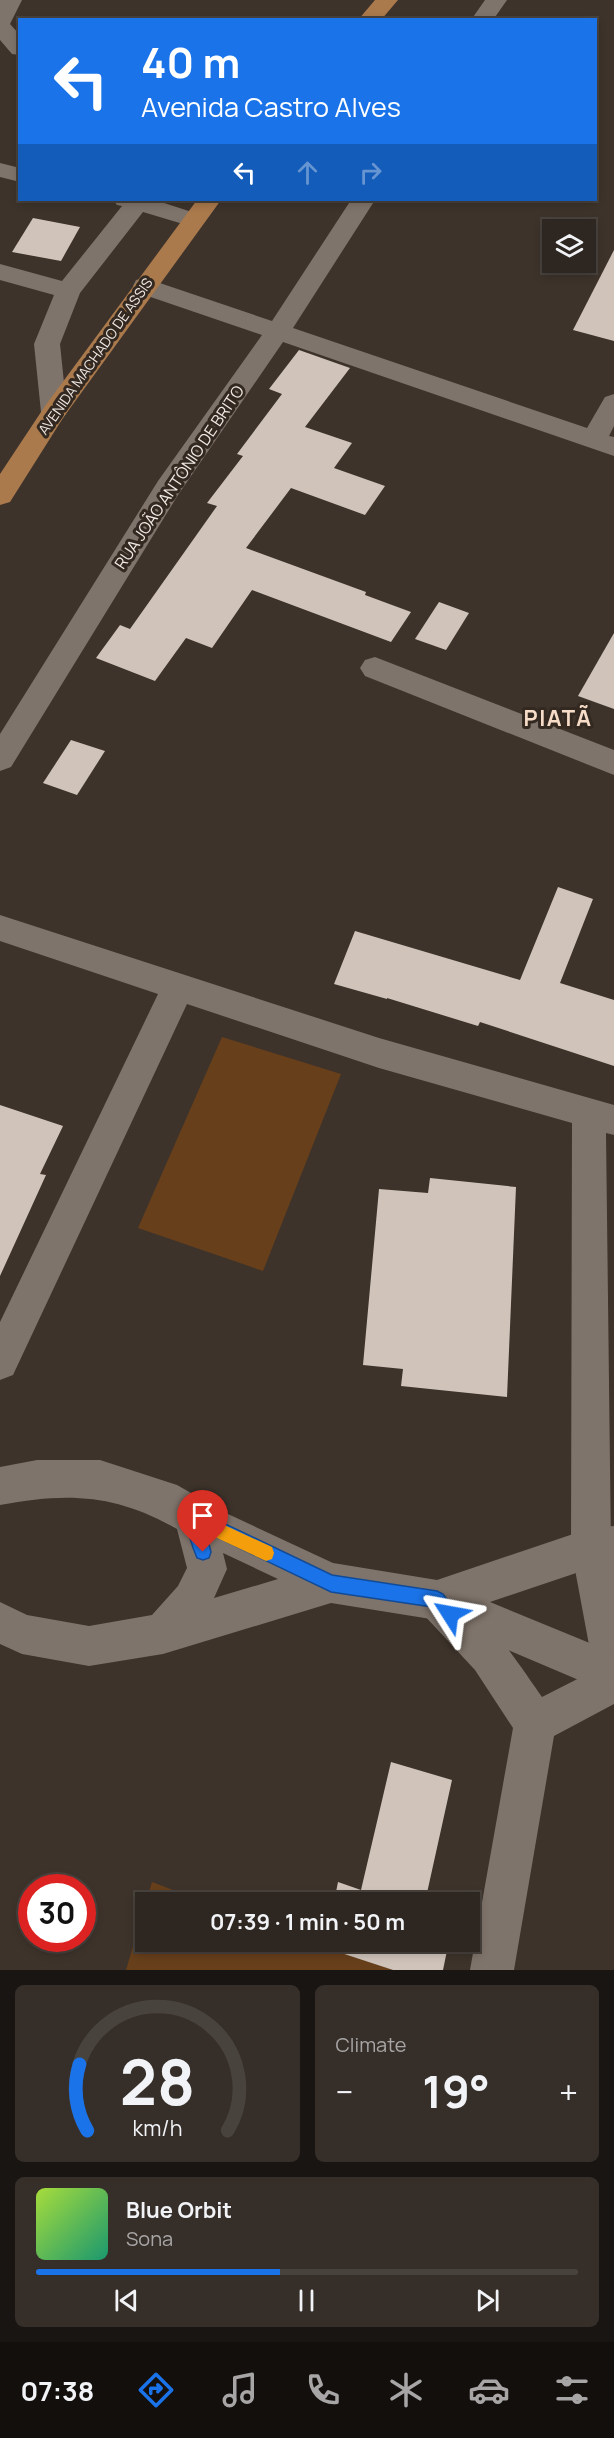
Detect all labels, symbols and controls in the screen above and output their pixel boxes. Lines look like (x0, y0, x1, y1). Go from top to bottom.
text: 40 m (141, 33, 240, 91)
icon: left (42, 42, 120, 120)
text: Avenida Castro Alves (141, 88, 401, 125)
icon: left (228, 156, 261, 189)
icon: ahead (291, 156, 324, 189)
icon: right (354, 156, 387, 189)
map controls (542, 219, 596, 273)
button: layers (542, 219, 596, 273)
street label: AVENIDA MACHADO DE ASSIS (34, 274, 157, 438)
street label: RUA JOÃO ANTÔNIO DE BRITO (109, 381, 249, 573)
district label: PIATÃ (524, 703, 592, 733)
pin (177, 1490, 228, 1552)
icon: arrive (186, 1499, 219, 1532)
position arrow (418, 1582, 482, 1646)
speed limit sign: 30 (18, 1874, 96, 1952)
text: 07:39 · 1 min · 50 m (210, 1907, 405, 1937)
text: Climate (336, 2031, 407, 2058)
text: 28 (120, 2038, 195, 2124)
text: 19° (422, 2060, 490, 2122)
text: − (336, 2069, 353, 2114)
text: + (559, 2069, 578, 2114)
text: km/h (132, 2113, 182, 2142)
text: Blue Orbit (126, 2195, 232, 2225)
text: Sona (126, 2225, 173, 2252)
icon: previous (110, 2284, 143, 2317)
icon: pause (290, 2284, 323, 2317)
icon: next (471, 2284, 504, 2317)
icon: directions (135, 2369, 177, 2411)
icon: music (219, 2369, 261, 2411)
icon: phone (302, 2369, 344, 2411)
icon: climate (385, 2369, 427, 2411)
icon: car (468, 2369, 510, 2411)
icon: filters (551, 2369, 593, 2411)
text: 07:38 (21, 2372, 94, 2409)

